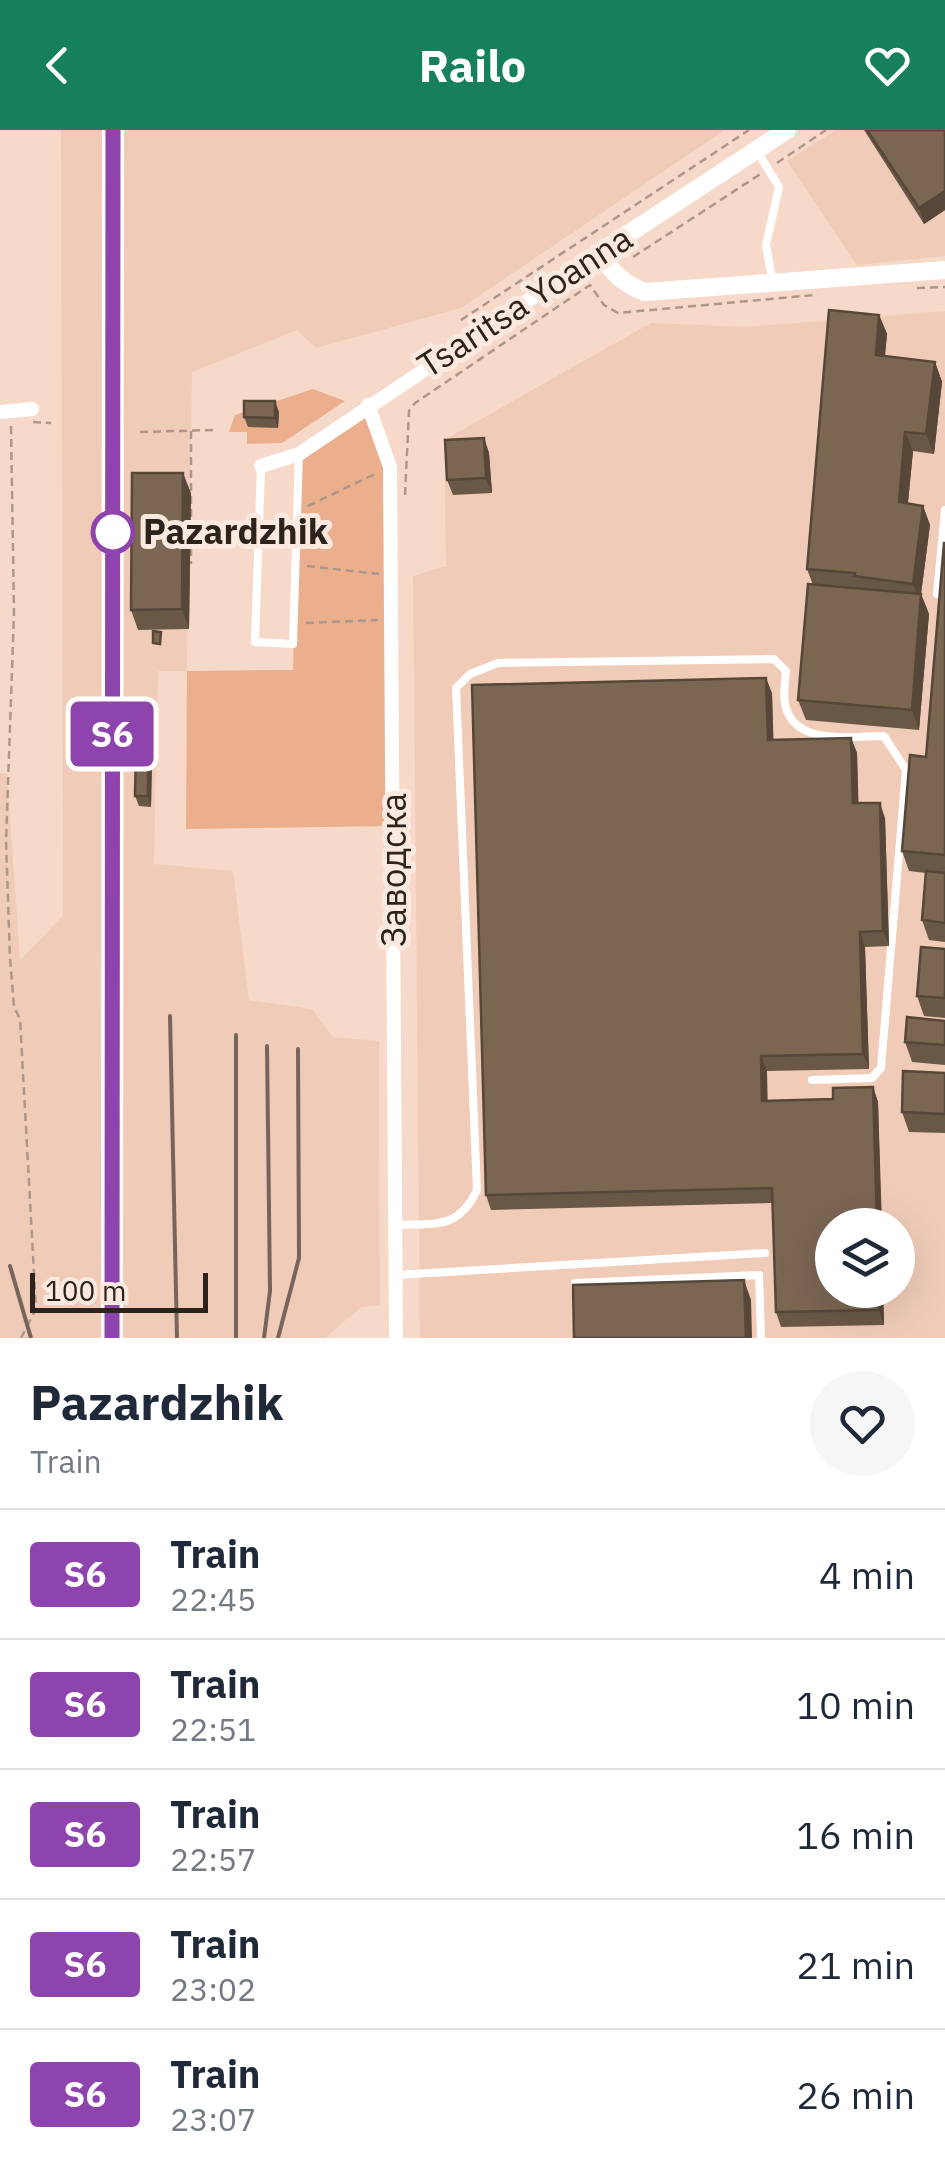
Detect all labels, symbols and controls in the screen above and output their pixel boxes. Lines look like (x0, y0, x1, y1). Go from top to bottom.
text: Railo (419, 36, 526, 94)
icon: back (30, 38, 85, 93)
icon: heart (860, 38, 915, 93)
street label: Tsaritsa Yoanna (408, 215, 641, 388)
place label: Pazardzhik (143, 508, 329, 554)
marker: Pazardzhik (92, 511, 134, 553)
line badge: S6 (67, 702, 157, 766)
text: S6 (91, 711, 133, 757)
street label: Заводска (370, 793, 416, 947)
map controls (815, 1208, 915, 1308)
button: layers (815, 1208, 915, 1308)
scale bar (30, 1268, 208, 1312)
text: 100 m (45, 1272, 126, 1309)
text: Pazardzhik (30, 1371, 284, 1433)
button: heart (810, 1371, 915, 1476)
text: Train (30, 1440, 102, 1482)
text: Train (170, 1529, 260, 1578)
text: 4 min (819, 1550, 915, 1599)
text: S6 (64, 1551, 106, 1597)
text: 22:45 (170, 1578, 256, 1620)
text: Train (170, 1659, 260, 1708)
text: 10 min (796, 1680, 915, 1729)
text: S6 (64, 1681, 106, 1727)
text: 22:51 (170, 1708, 256, 1750)
text: Train (170, 1789, 260, 1838)
text: 16 min (796, 1810, 915, 1859)
text: S6 (64, 1811, 106, 1857)
text: 22:57 (170, 1838, 256, 1880)
text: Train (170, 1919, 260, 1968)
text: 21 min (796, 1940, 915, 1989)
text: S6 (64, 1941, 106, 1987)
text: 23:02 (170, 1968, 256, 2010)
text: Train (170, 2049, 260, 2098)
text: 26 min (796, 2070, 915, 2119)
text: S6 (64, 2071, 106, 2117)
text: 23:07 (170, 2098, 256, 2140)

